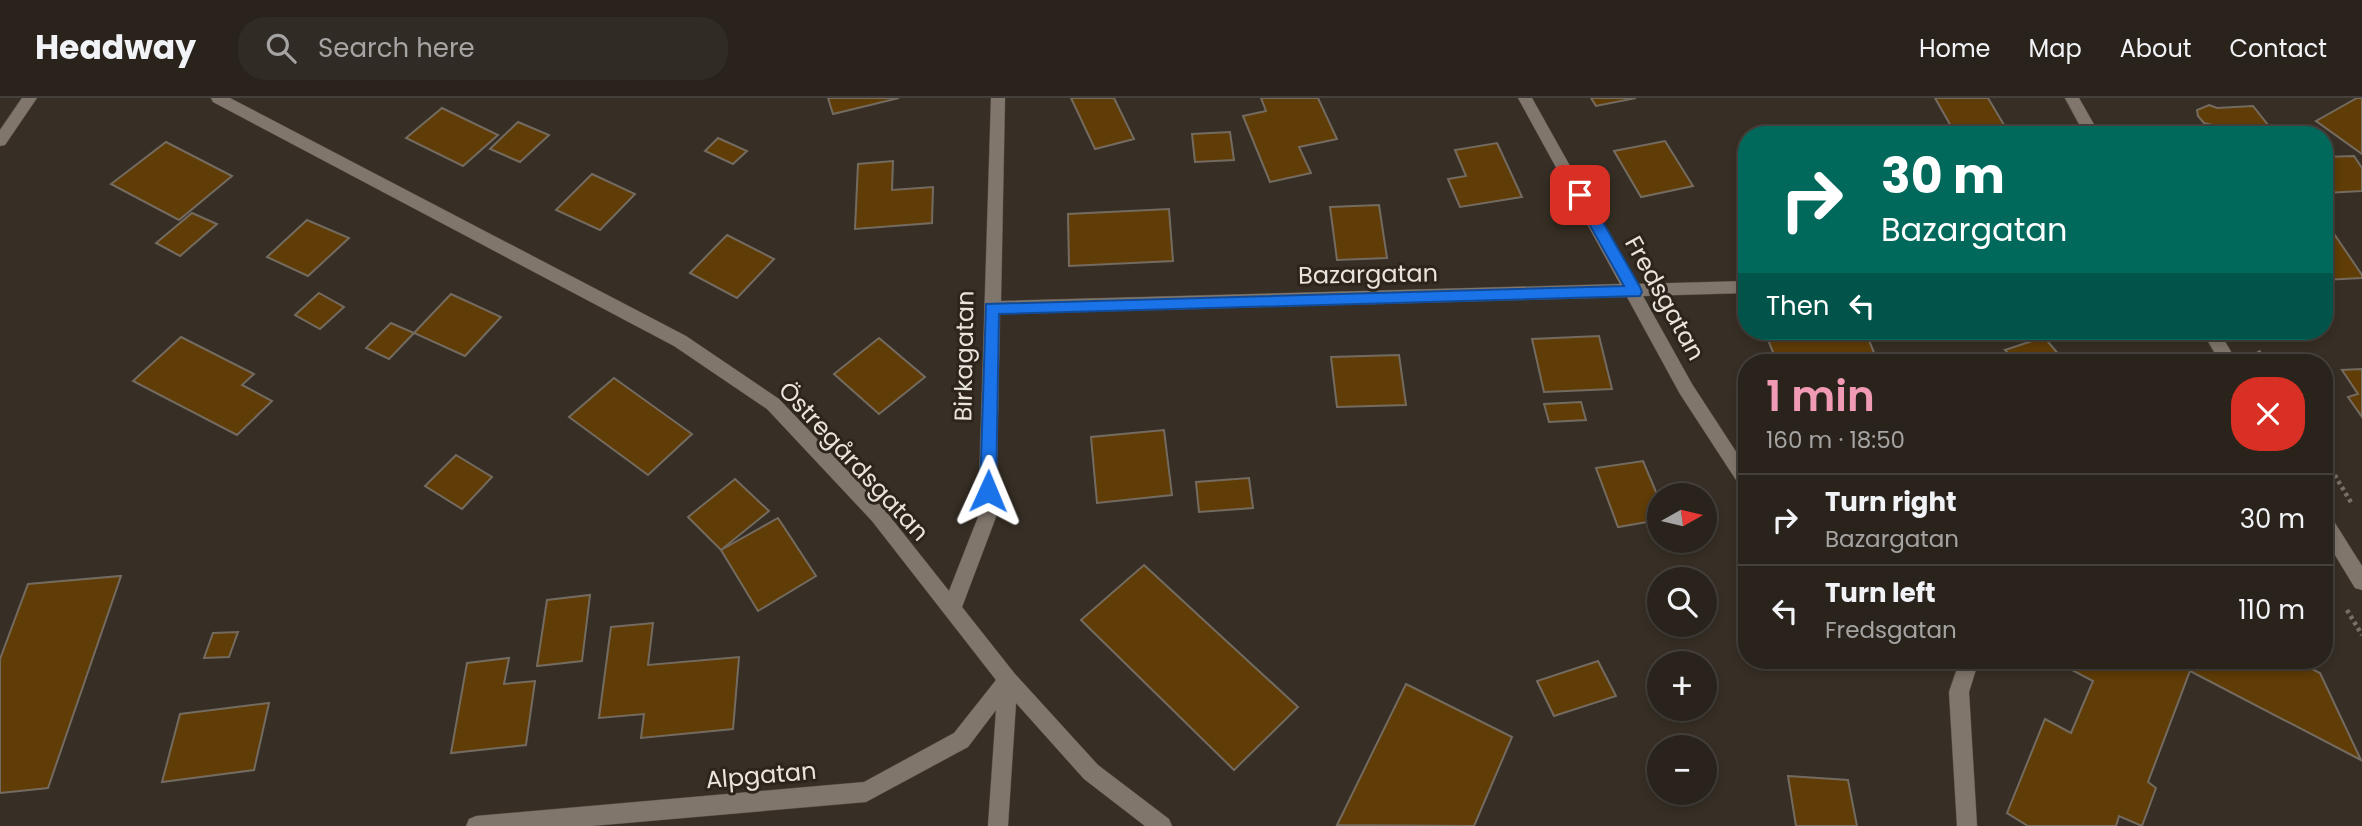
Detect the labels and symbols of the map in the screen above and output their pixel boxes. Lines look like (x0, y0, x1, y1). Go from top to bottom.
pin (1550, 165, 1610, 225)
street label: Fredsgatan (1617, 230, 1713, 366)
street label: Bazargatan (1298, 256, 1438, 292)
street label: Birkagatan (946, 290, 982, 422)
street label: Östregårdsgatan (771, 374, 937, 548)
position arrow (951, 454, 1025, 528)
north arrow (1647, 483, 1717, 553)
street label: Alpgatan (704, 754, 818, 796)

